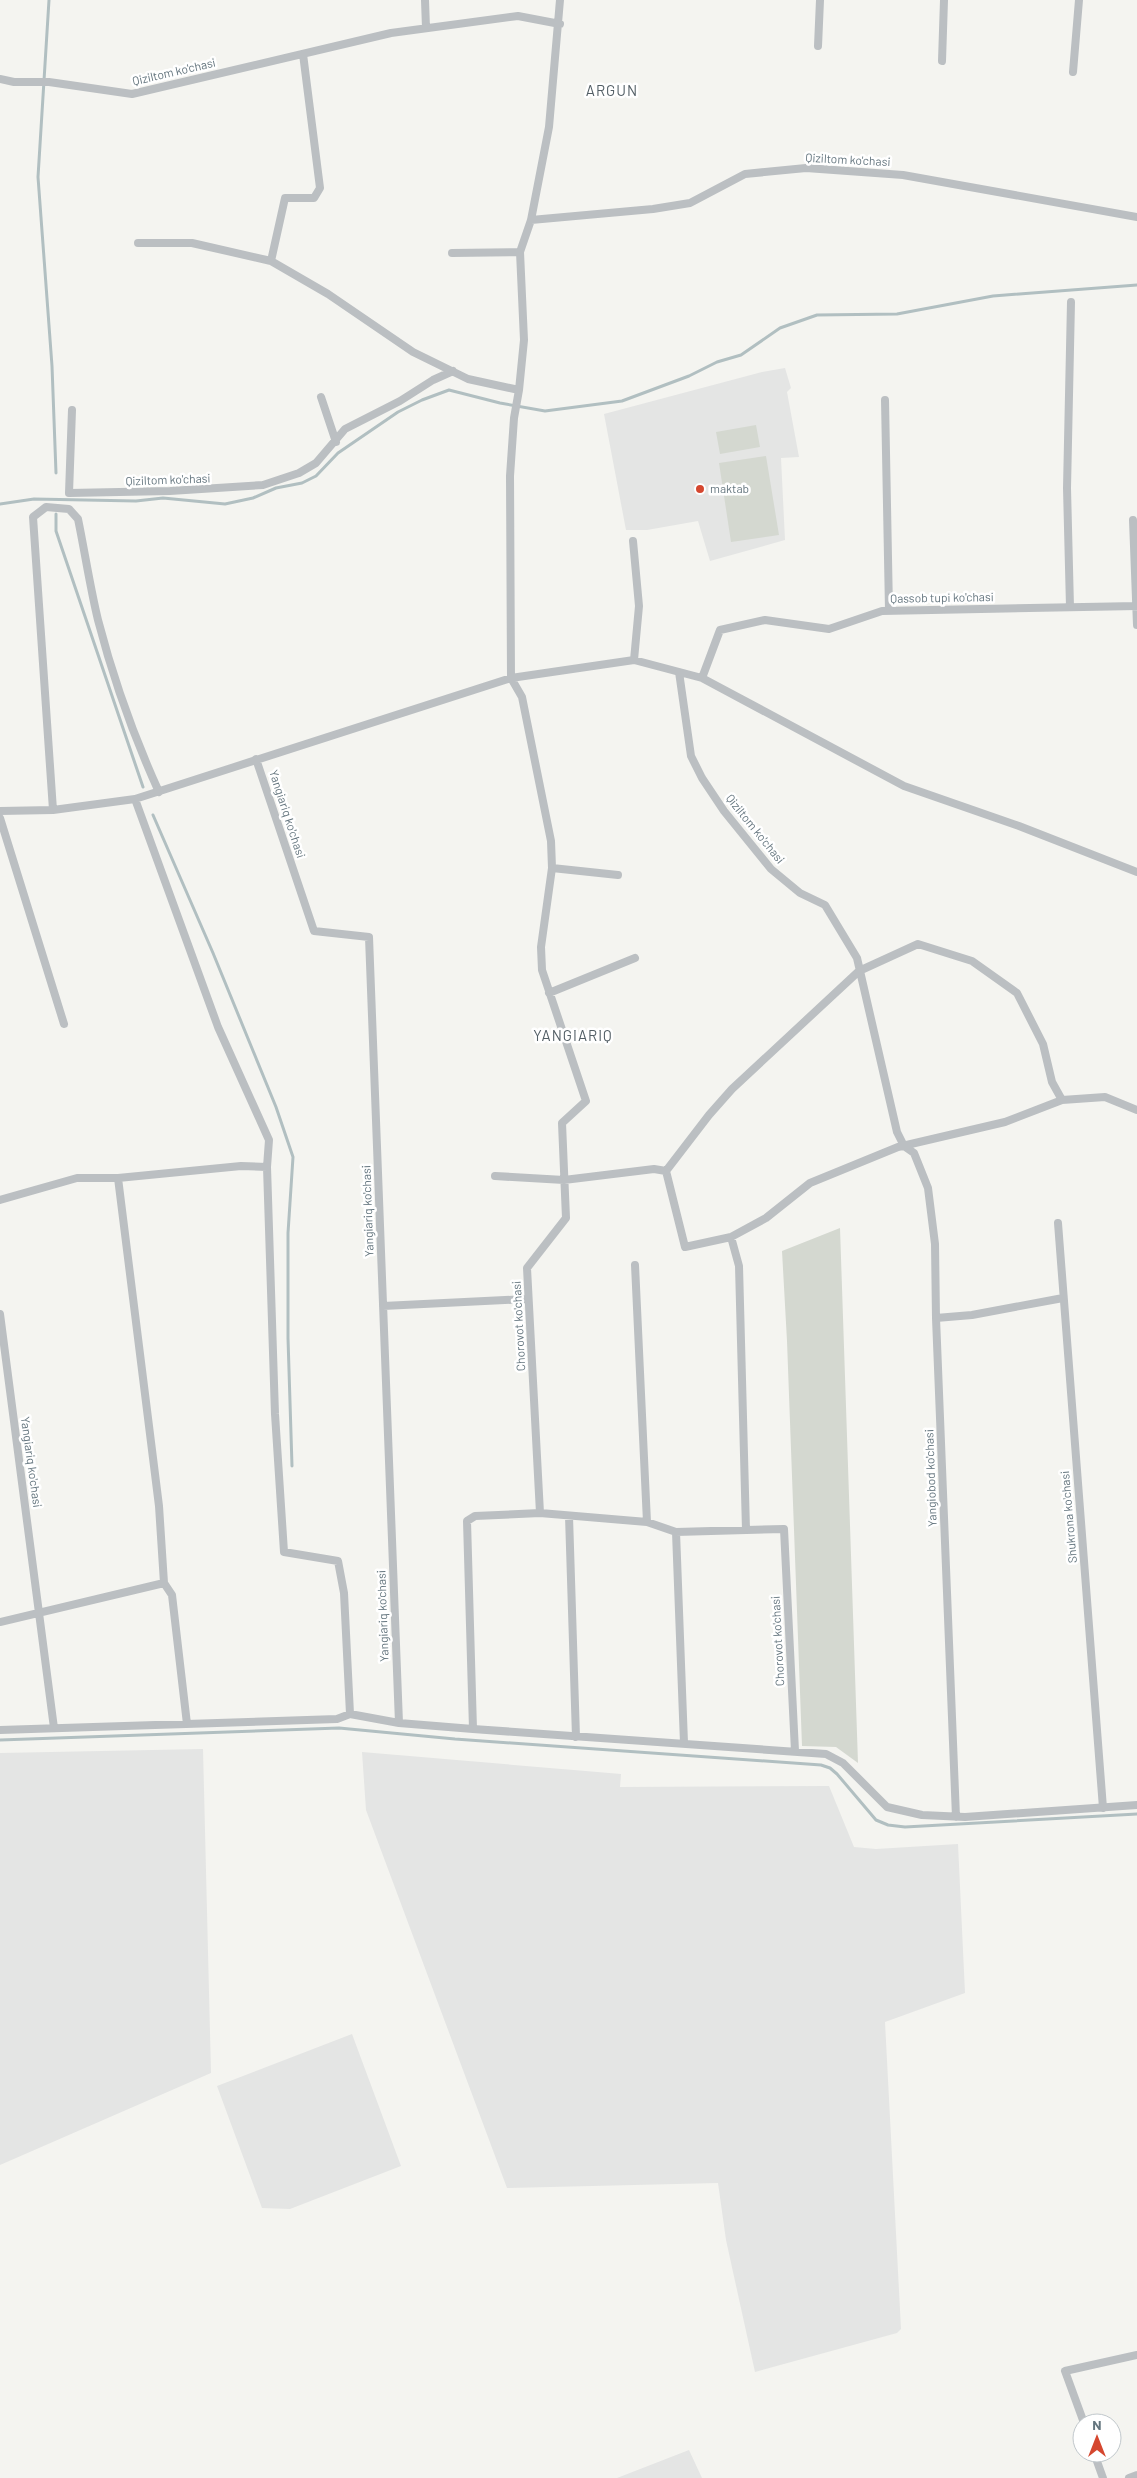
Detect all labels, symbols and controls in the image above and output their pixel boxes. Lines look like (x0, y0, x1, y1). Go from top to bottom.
street label: Qiziltom ko'chasi (131, 55, 217, 87)
district label: ARGUN (586, 81, 638, 99)
street label: Qiziltom ko'chasi (805, 150, 891, 168)
street label: Qiziltom ko'chasi (125, 471, 211, 487)
place label: maktab (710, 481, 749, 495)
marker: maktab (694, 483, 706, 495)
street label: Qassob tupi ko'chasi (890, 589, 994, 605)
street label: Yangiariq ko'chasi (267, 768, 309, 859)
street label: Qiziltom ko'chasi (724, 791, 788, 866)
district label: YANGIARIQ (533, 1026, 613, 1044)
street label: Yangiariq ko'chasi (358, 1165, 376, 1257)
street label: Chorovot ko'chasi (509, 1281, 527, 1372)
street label: Yangiariq ko'chasi (19, 1415, 45, 1508)
street label: Yangiobod ko'chasi (921, 1429, 939, 1527)
street label: Shukrona ko'chasi (1057, 1470, 1079, 1564)
street label: Yangiariq ko'chasi (373, 1570, 391, 1662)
street label: Chorovot ko'chasi (768, 1596, 786, 1687)
north arrow (1072, 2413, 1122, 2463)
text: N (1092, 2416, 1102, 2433)

